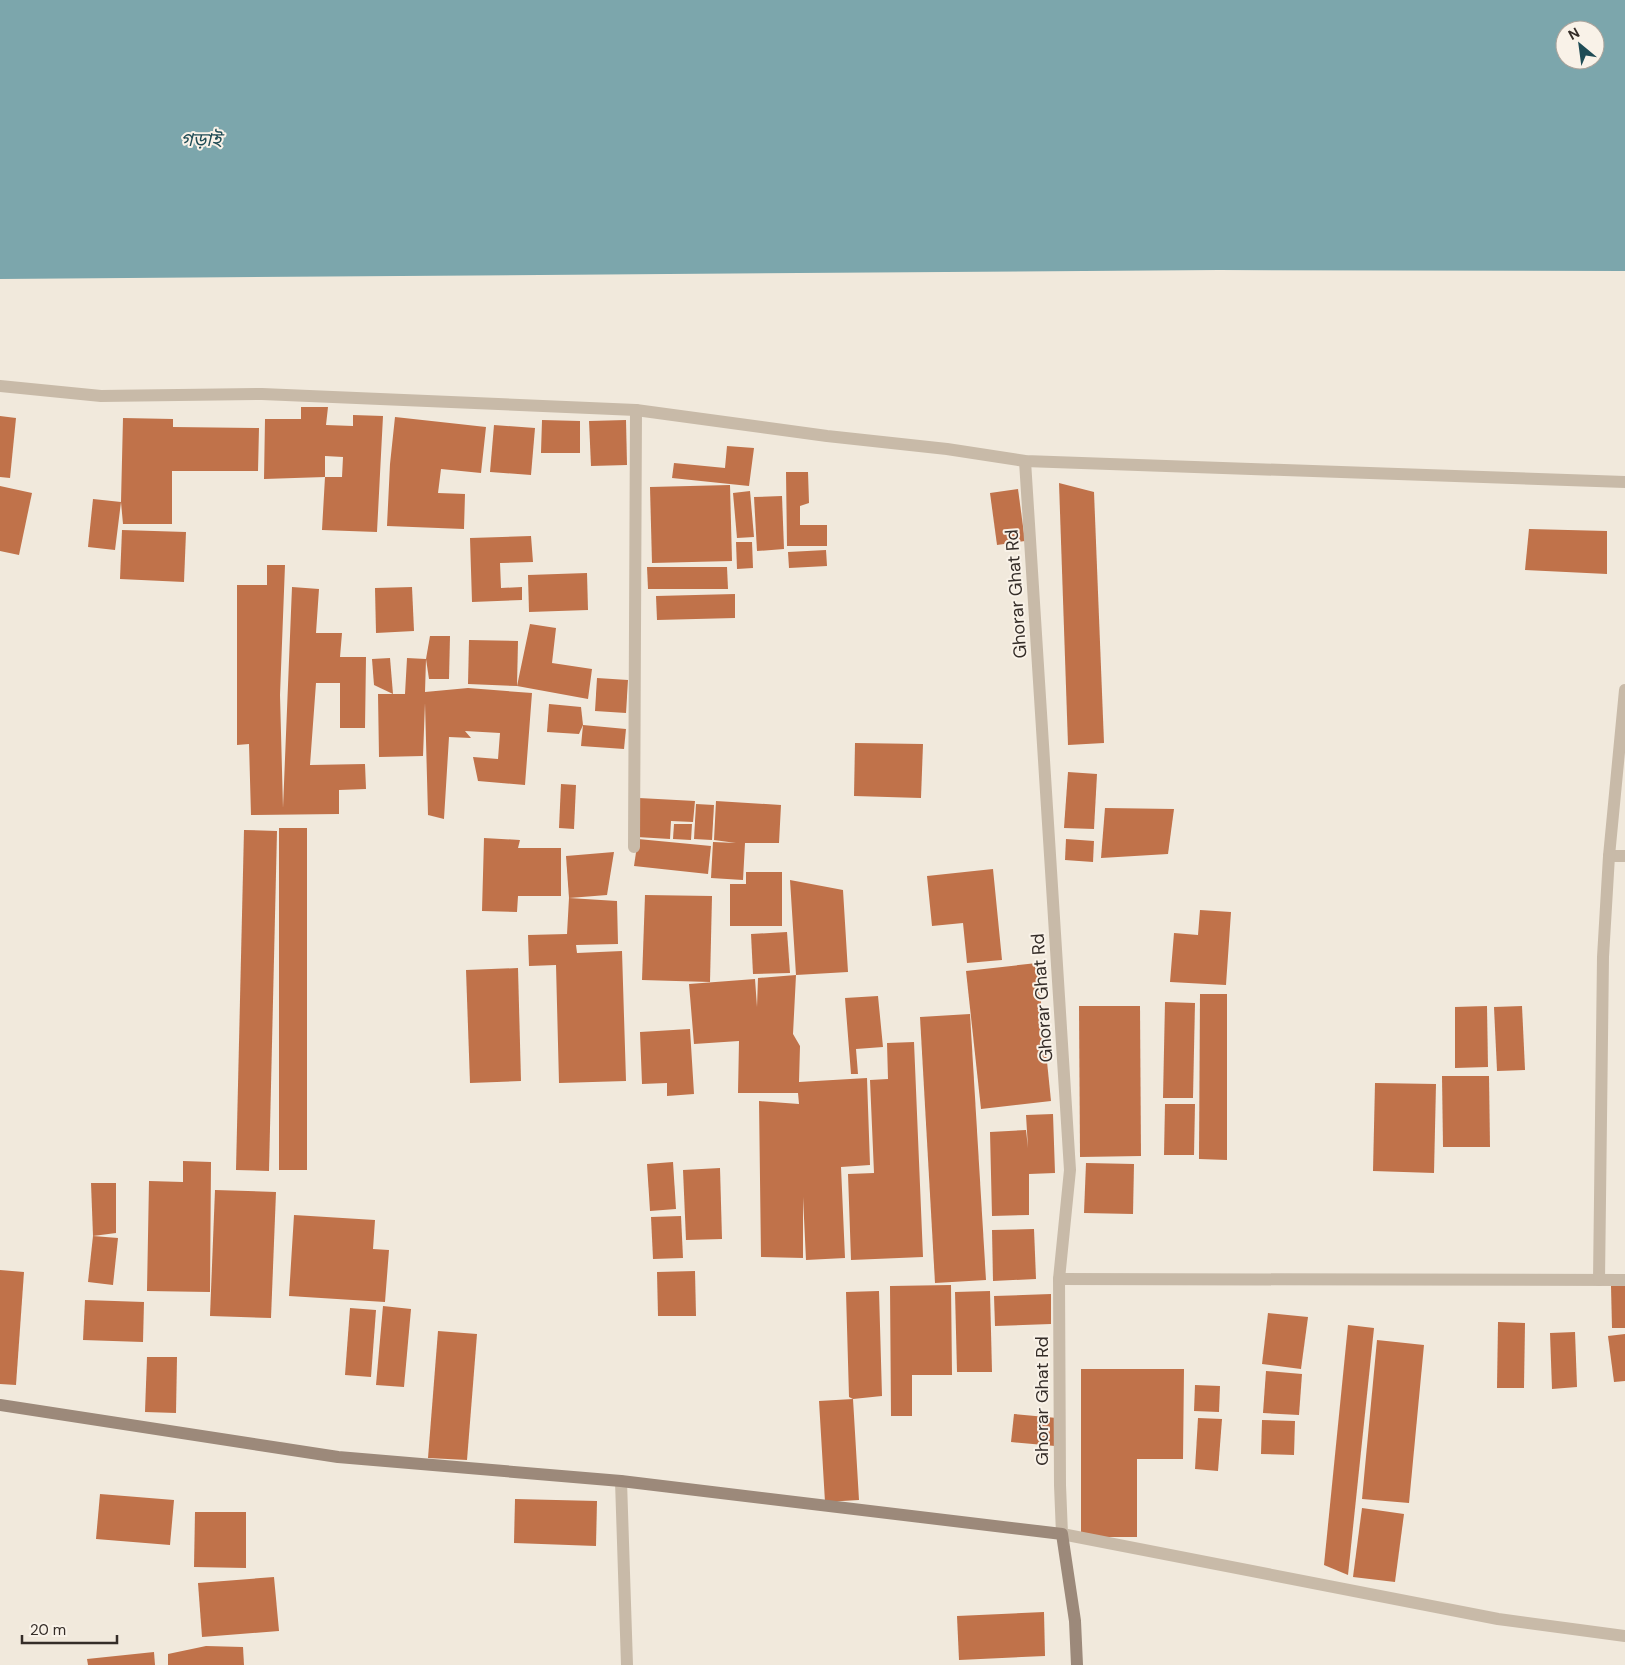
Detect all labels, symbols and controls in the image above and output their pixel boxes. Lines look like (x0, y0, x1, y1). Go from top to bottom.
north arrow (1555, 20, 1605, 70)
text: N (1565, 23, 1583, 44)
water label: গড়াই (180, 127, 225, 152)
street label: Ghorar Ghat Rd (1000, 529, 1032, 659)
street label: Ghorar Ghat Rd (1026, 933, 1058, 1063)
street label: Ghorar Ghat Rd (1030, 1336, 1054, 1466)
scale bar (22, 1612, 118, 1644)
text: 20 m (30, 1620, 66, 1640)

